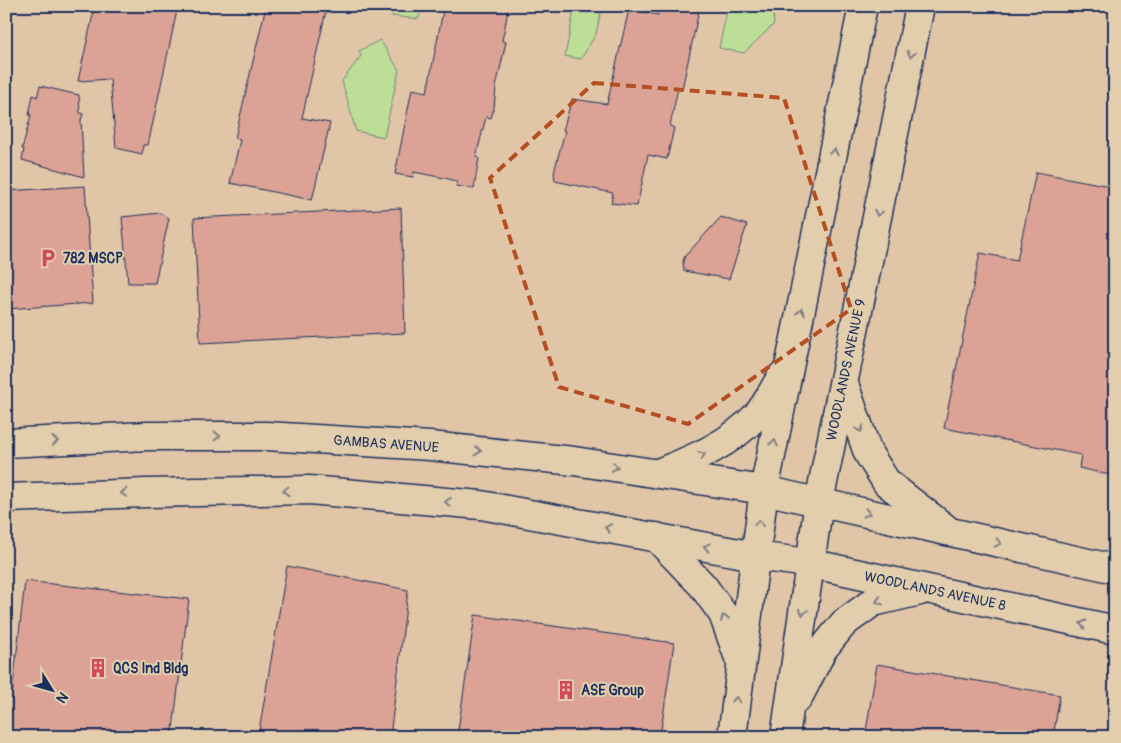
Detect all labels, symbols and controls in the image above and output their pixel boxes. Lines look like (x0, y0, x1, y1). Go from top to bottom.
one-way arrow (906, 50, 916, 58)
one-way arrow (828, 148, 838, 157)
one-way arrow (873, 209, 884, 218)
parking icon: 782 MSCP (37, 247, 59, 269)
place label: 782 MSCP (63, 250, 123, 267)
street label: WOODLANDS AVENUE 9 (823, 298, 869, 442)
one-way arrow (796, 307, 806, 316)
one-way arrow (854, 424, 864, 432)
one-way arrow (214, 431, 222, 441)
street label: GAMBAS AVENUE (333, 432, 439, 456)
one-way arrow (51, 435, 59, 446)
one-way arrow (768, 438, 779, 447)
one-way arrow (474, 445, 482, 456)
one-way arrow (697, 451, 706, 461)
one-way arrow (611, 462, 620, 472)
one-way arrow (282, 485, 290, 496)
one-way arrow (119, 488, 127, 499)
one-way arrow (444, 497, 452, 508)
one-way arrow (863, 507, 872, 518)
one-way arrow (754, 519, 764, 527)
one-way arrow (604, 524, 613, 534)
one-way arrow (994, 537, 1003, 547)
one-way arrow (702, 542, 711, 552)
street label: WOODLANDS AVENUE 8 (863, 568, 1007, 614)
one-way arrow (875, 596, 884, 606)
one-way arrow (798, 607, 808, 616)
one-way arrow (719, 614, 730, 623)
one-way arrow (1079, 619, 1088, 629)
building icon: QCS Ind Bldg (87, 657, 109, 679)
place label: QCS Ind Bldg (113, 660, 188, 677)
north arrow (28, 666, 78, 716)
building icon: ASE Group (555, 679, 577, 701)
place label: ASE Group (581, 682, 644, 699)
text: N (52, 689, 72, 706)
one-way arrow (730, 696, 741, 704)

